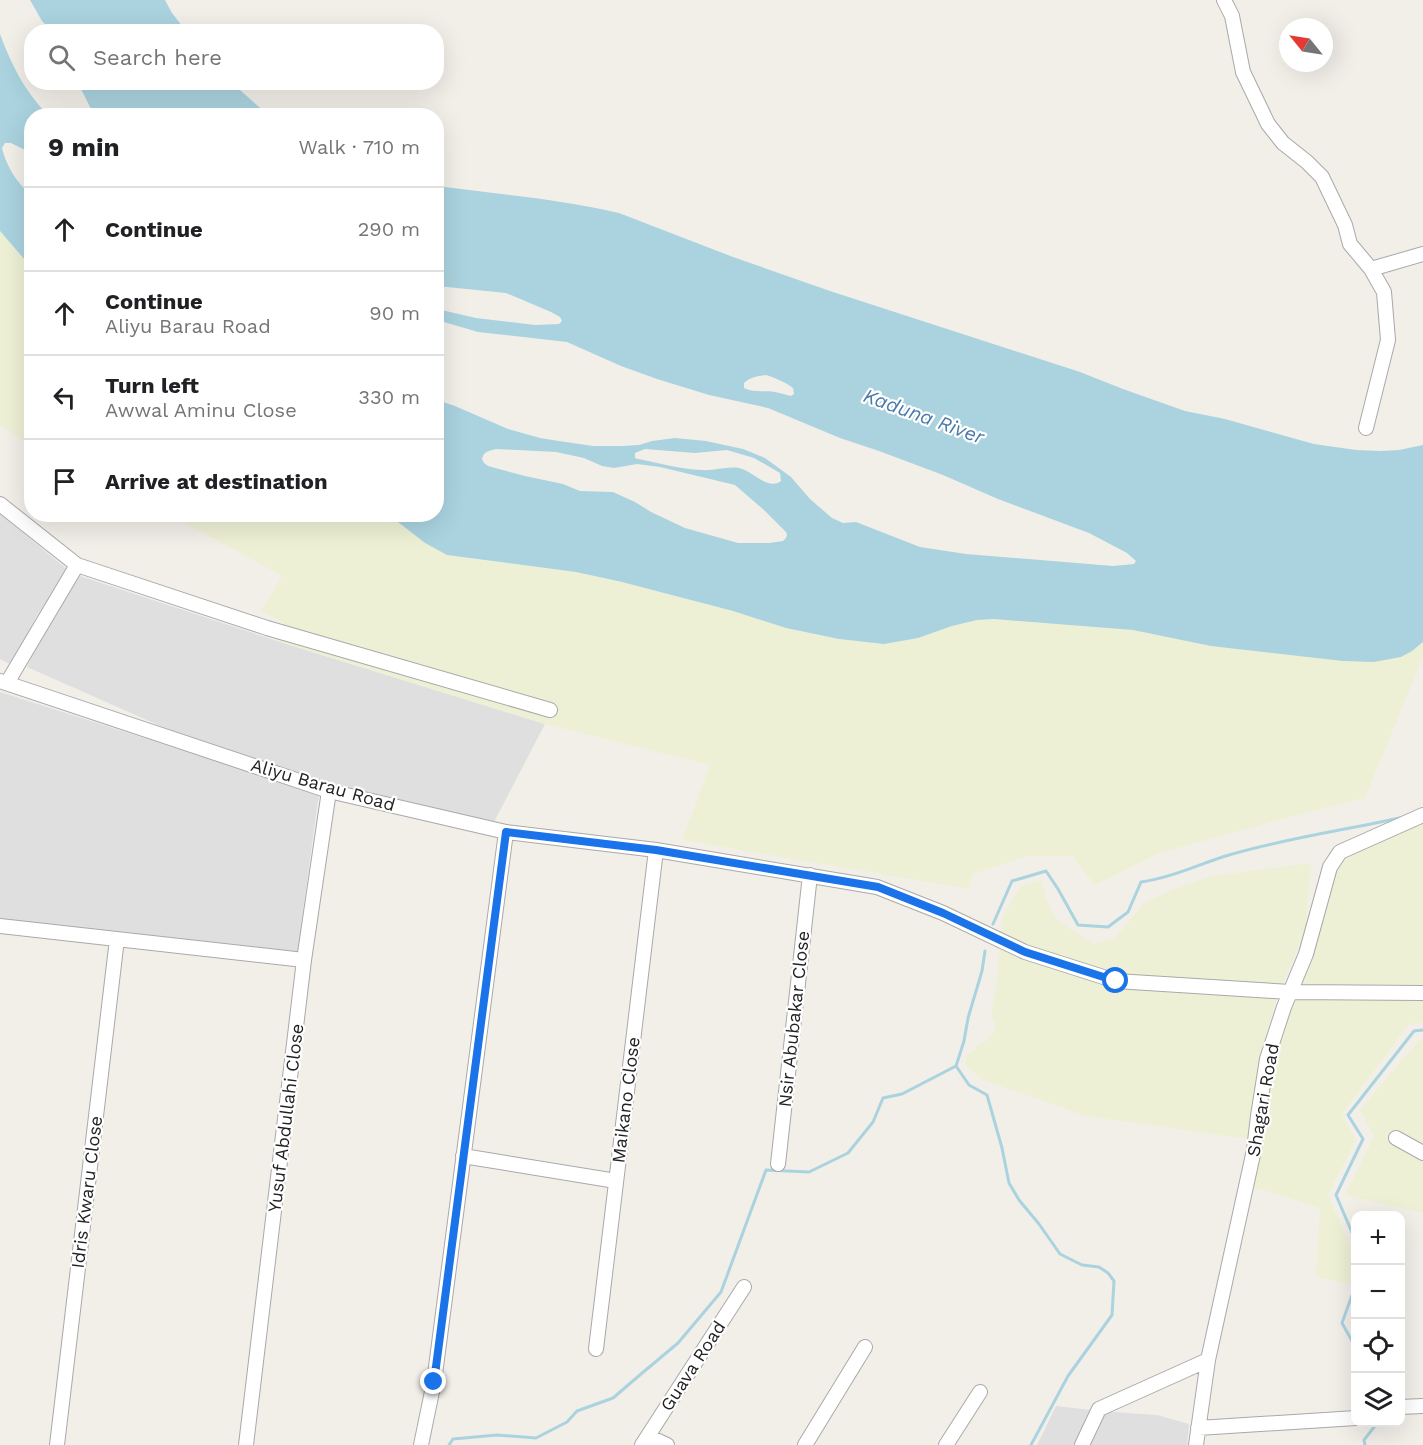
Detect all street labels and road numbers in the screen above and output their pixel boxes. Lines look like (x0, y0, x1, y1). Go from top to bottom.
street label: Aliyu Barau Road (249, 754, 398, 815)
street label: Nsir Abubakar Close (774, 930, 813, 1108)
street label: Yusuf Abdullahi Close (263, 1022, 308, 1214)
street label: Maikano Close (607, 1036, 644, 1164)
street label: Shagari Road (1242, 1042, 1283, 1158)
street label: Idris Kwaru Close (67, 1114, 106, 1269)
street label: Guava Road (656, 1317, 729, 1415)

